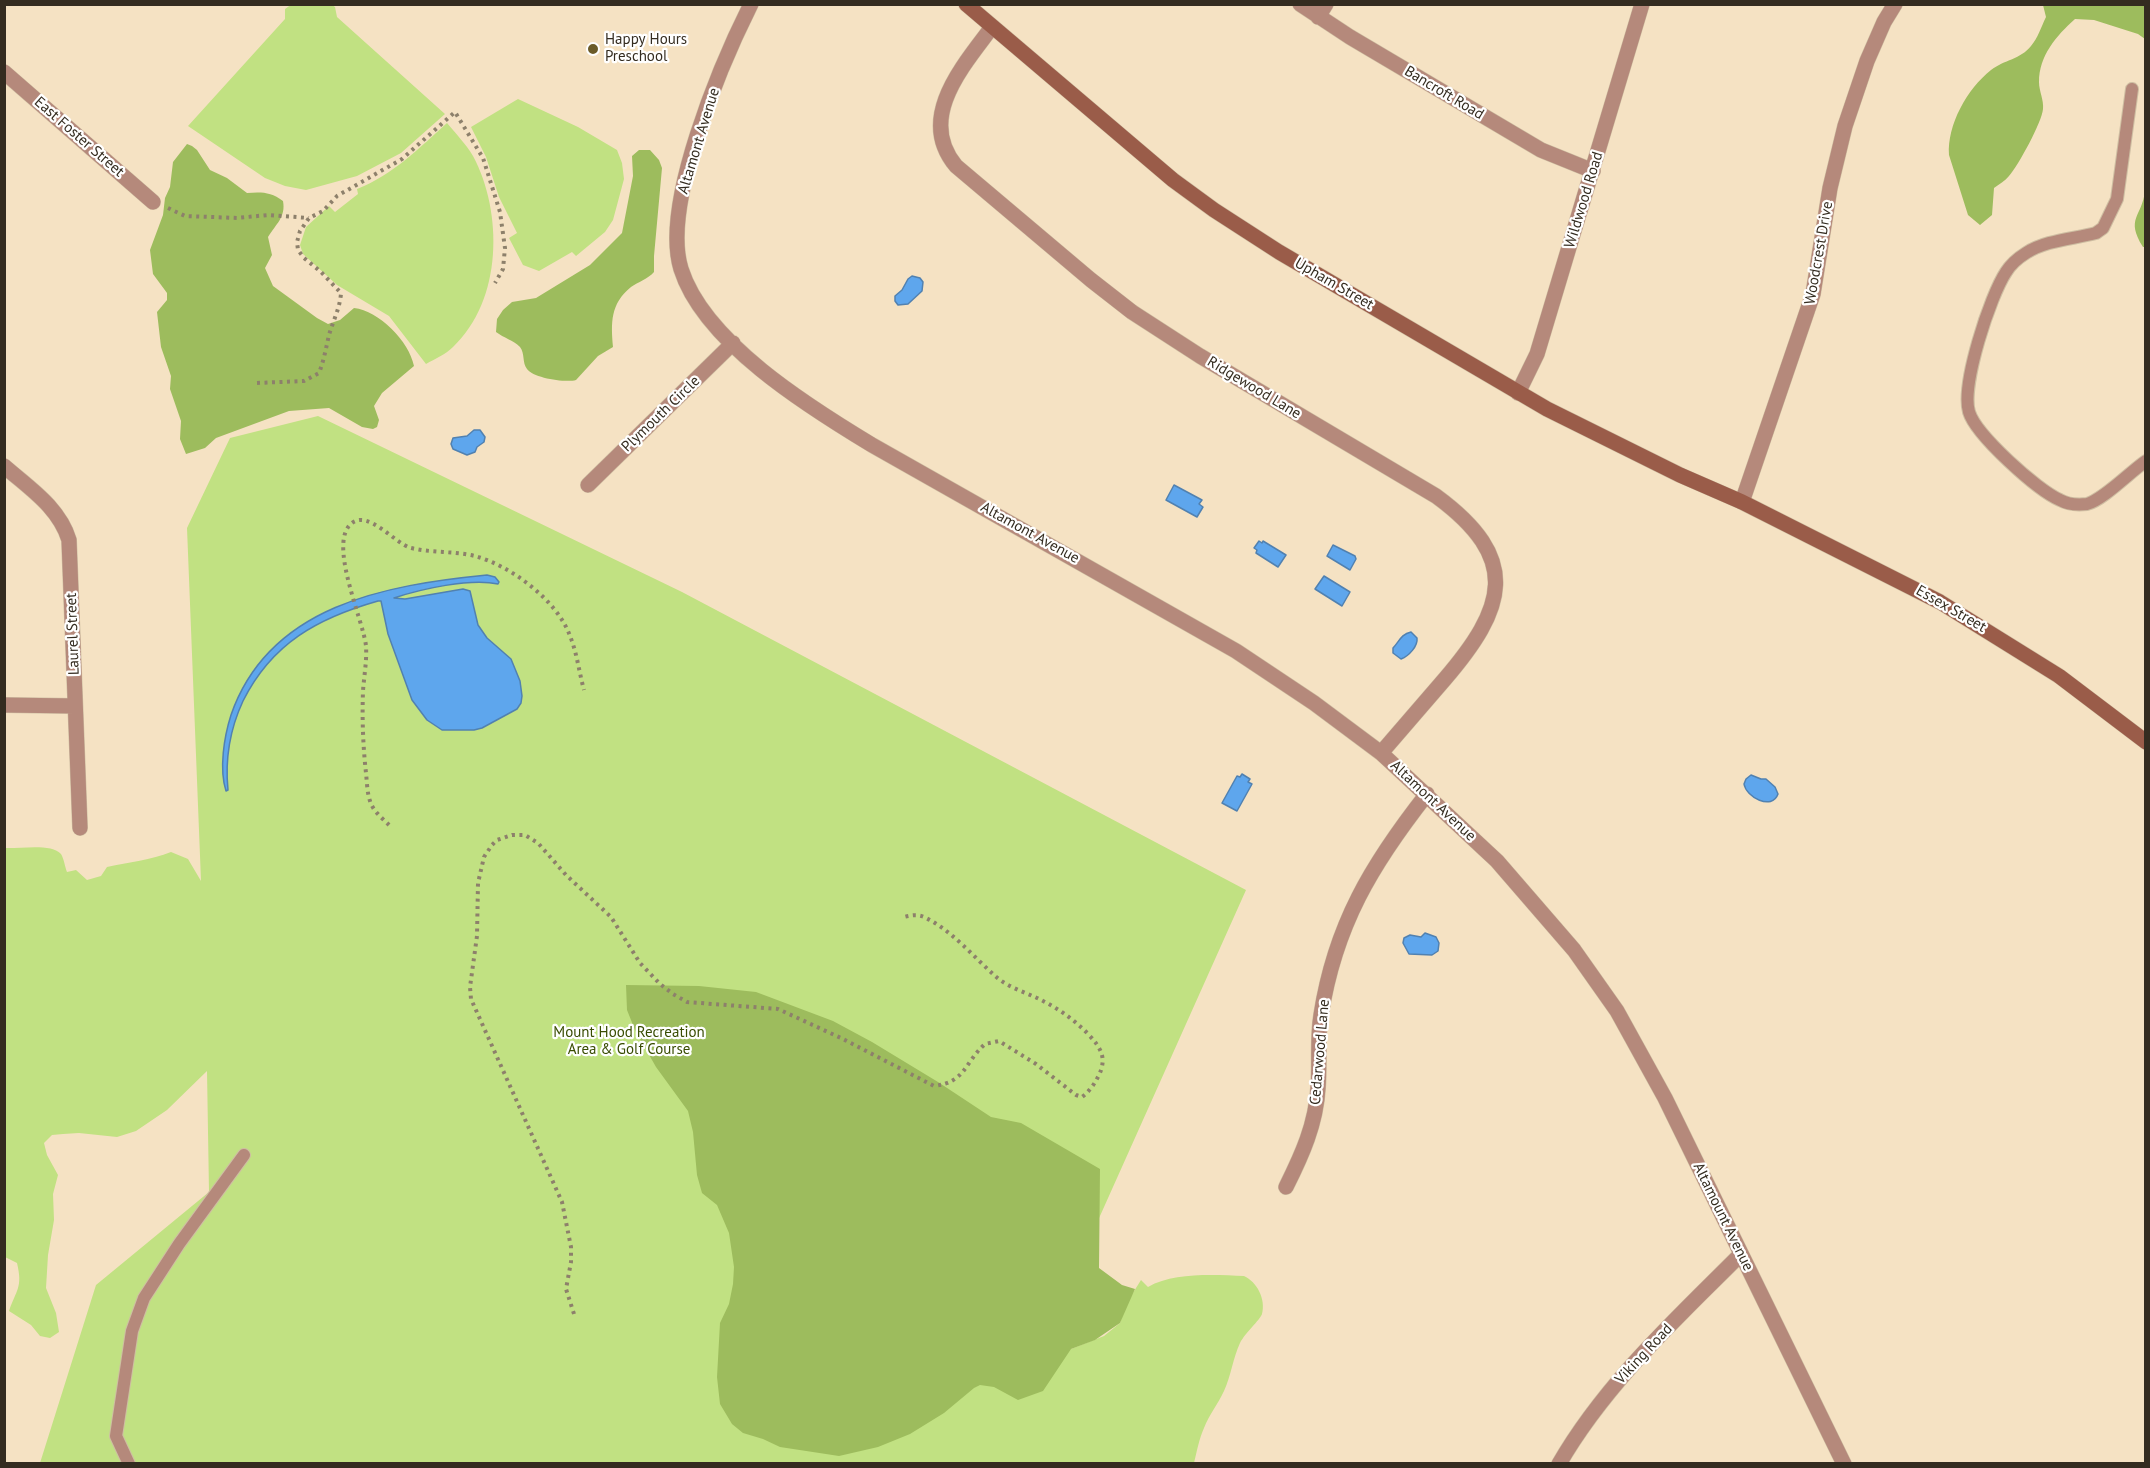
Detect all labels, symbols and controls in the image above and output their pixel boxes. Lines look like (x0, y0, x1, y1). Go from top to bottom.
place label: Happy Hours Preschool (605, 31, 687, 66)
marker: Happy Hours Preschool (586, 42, 600, 56)
street label: Bancroft Road (1401, 62, 1487, 124)
street label: Altamont Avenue (674, 86, 724, 196)
street label: East Foster Street (30, 93, 128, 181)
street label: Wildwood Road (1561, 150, 1607, 250)
street label: Woodcrest Drive (1801, 200, 1837, 306)
street label: Upham Street (1291, 254, 1377, 314)
street label: Ridgewood Lane (1204, 353, 1304, 423)
street label: Plymouth Circle (618, 372, 704, 456)
street label: Altamont Avenue (978, 498, 1082, 568)
street label: Essex Street (1913, 582, 1989, 636)
street label: Laurel Street (63, 593, 83, 675)
street label: Altamont Avenue (1387, 757, 1479, 845)
street label: Cedarwood Lane (1306, 998, 1334, 1106)
park label: Mount Hood Recreation Area & Golf Course (553, 1024, 705, 1059)
street label: Altamount Avenue (1689, 1160, 1757, 1274)
street label: Viking Road (1612, 1320, 1676, 1388)

